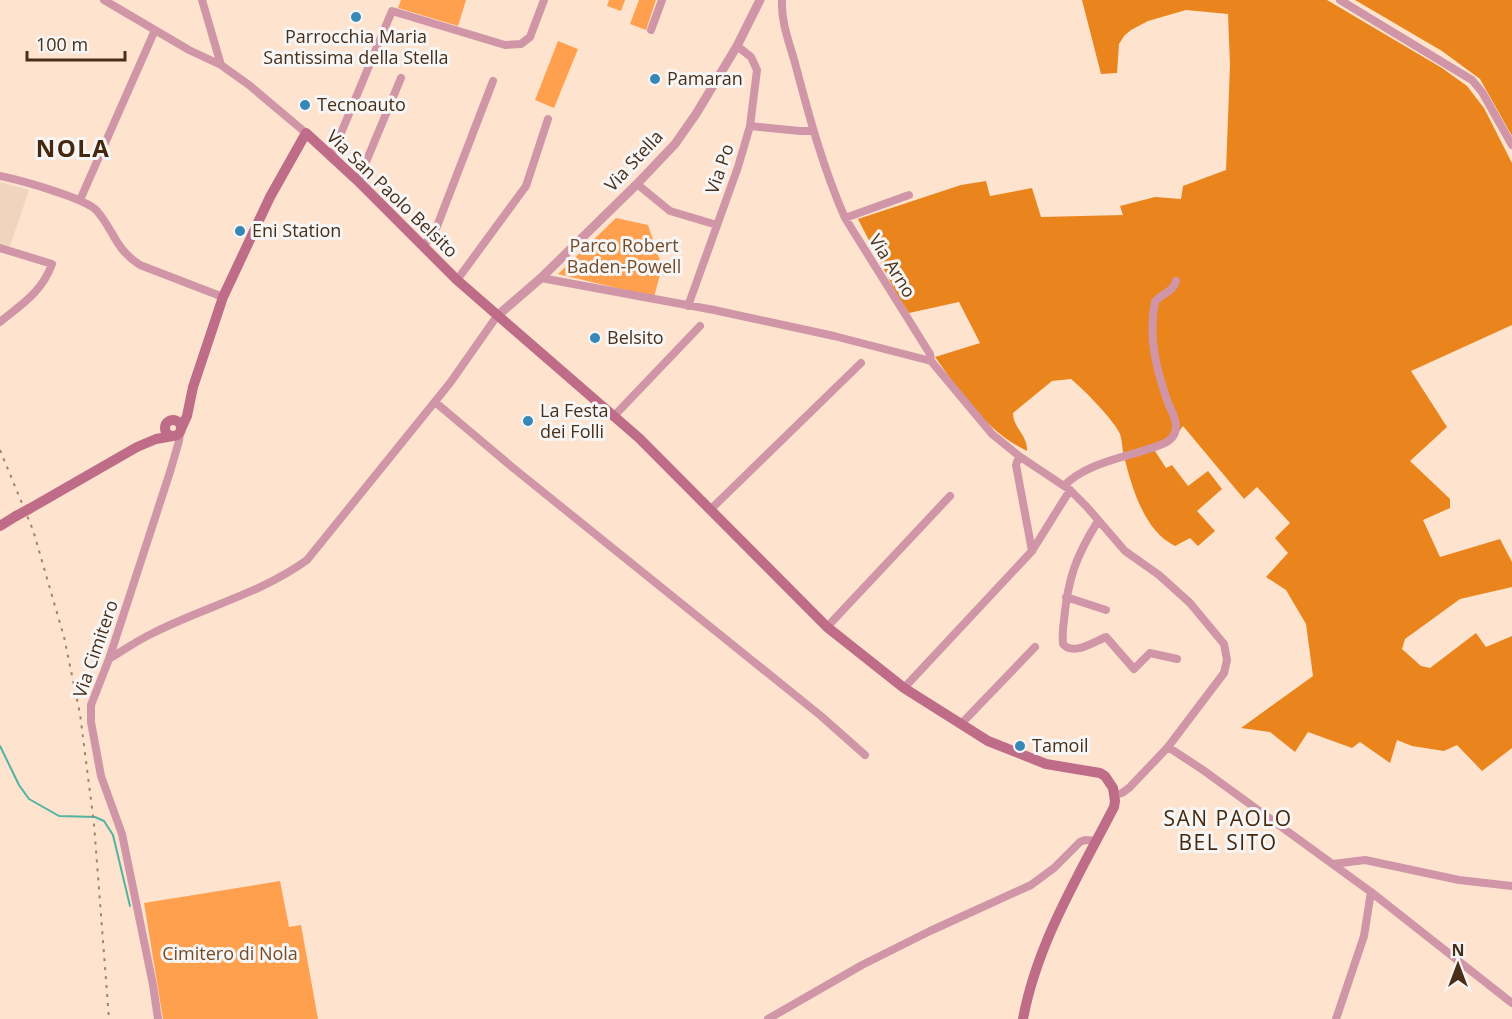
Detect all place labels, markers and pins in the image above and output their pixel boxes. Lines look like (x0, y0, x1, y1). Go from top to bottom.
marker: Parrocchia Maria Santissima della Stella (349, 10, 363, 24)
place label: Parrocchia Maria Santissima della Stella (263, 24, 449, 69)
place label: Pamaran (667, 66, 743, 90)
marker: Pamaran (648, 72, 662, 86)
place label: Tecnoauto (317, 92, 406, 116)
marker: Tecnoauto (298, 98, 312, 112)
place label: Eni Station (252, 218, 341, 242)
marker: Eni Station (233, 224, 247, 238)
place label: Belsito (607, 325, 664, 349)
marker: Belsito (588, 331, 602, 345)
place label: La Festa dei Folli (540, 398, 608, 443)
marker: La Festa dei Folli (521, 414, 535, 428)
place label: Tamoil (1032, 733, 1089, 757)
marker: Tamoil (1013, 739, 1027, 753)

